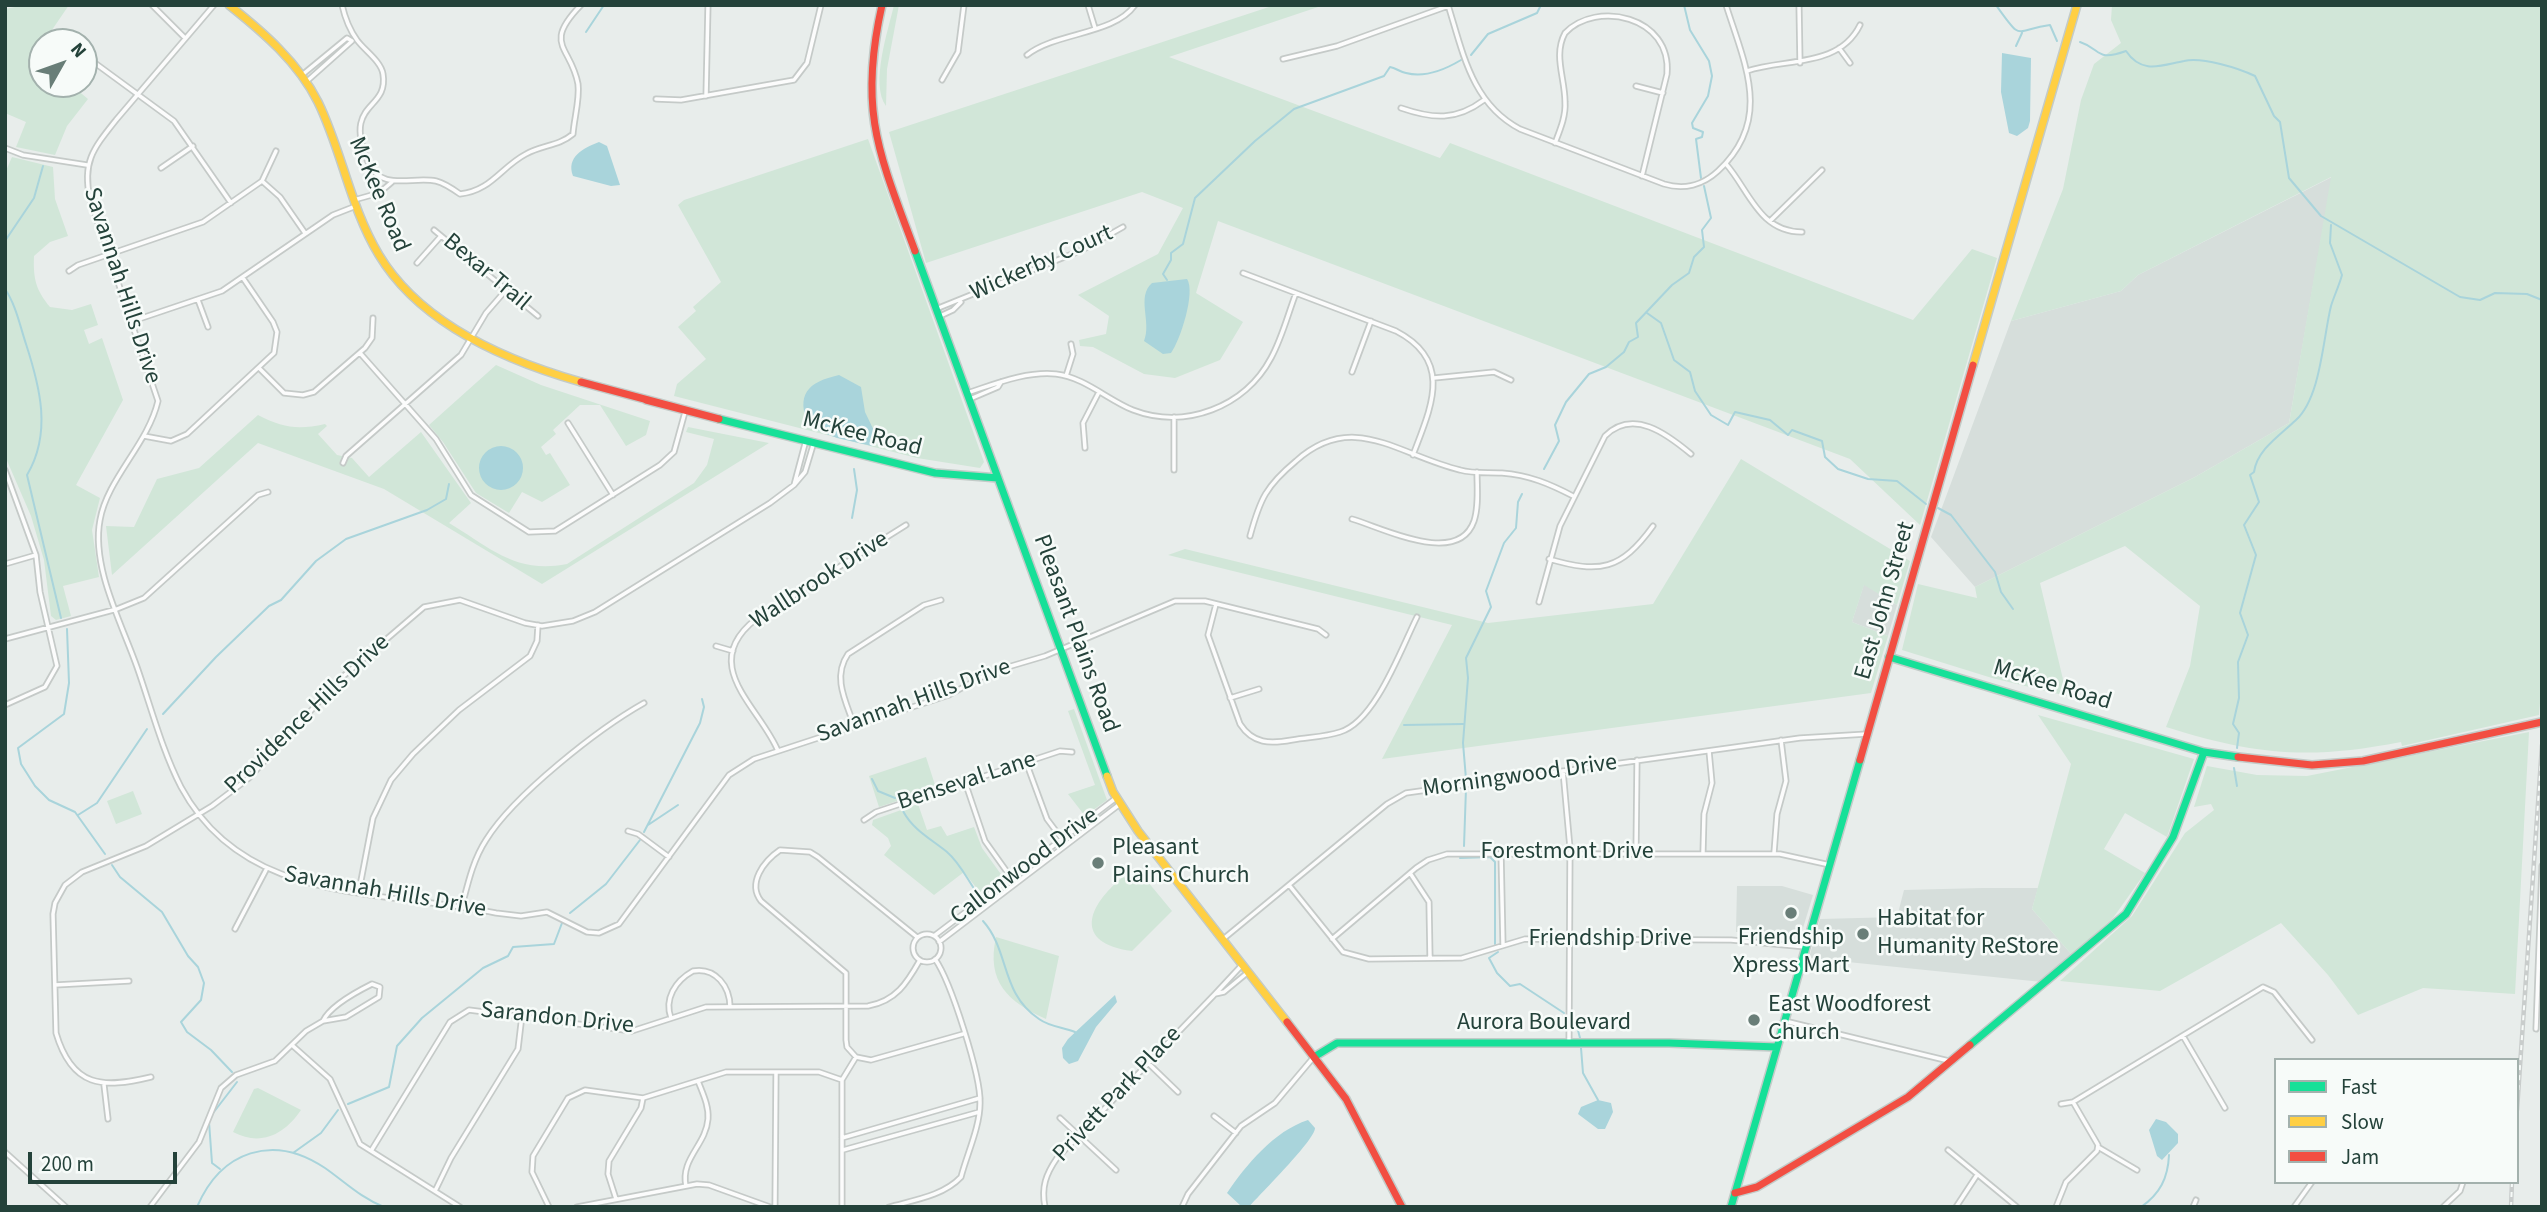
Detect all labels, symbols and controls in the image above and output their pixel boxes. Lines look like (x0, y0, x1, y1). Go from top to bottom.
north arrow (28, 28, 98, 98)
text: N (64, 37, 92, 64)
street label: McKee Road (341, 133, 415, 257)
street label: Savannah Hills Drive (76, 184, 166, 388)
street label: Wickerby Court (966, 220, 1118, 308)
street label: Bexar Trail (436, 228, 536, 318)
street label: McKee Road (799, 406, 925, 464)
street label: East John Street (1850, 519, 1922, 683)
street label: Wallbrook Drive (746, 526, 894, 636)
street label: Pleasant Plains Road (1026, 531, 1124, 737)
street label: Providence Hills Drive (220, 629, 396, 801)
street label: Savannah Hills Drive (813, 653, 1015, 751)
street label: McKee Road (1989, 654, 2115, 718)
street label: Benseval Lane (894, 746, 1040, 818)
street label: Morningwood Drive (1421, 749, 1619, 805)
street label: Callonwood Drive (945, 802, 1105, 932)
place label: Pleasant Plains Church (1112, 835, 1250, 891)
street label: Forestmont Drive (1480, 839, 1654, 867)
marker: Pleasant Plains Church (1090, 855, 1106, 871)
street label: Savannah Hills Drive (282, 861, 488, 925)
marker: Friendship Xpress Mart (1783, 905, 1799, 921)
place label: Habitat for Humanity ReStore (1877, 906, 2059, 962)
place label: Friendship Xpress Mart (1733, 925, 1849, 981)
street label: Friendship Drive (1528, 926, 1692, 954)
marker: Habitat for Humanity ReStore (1855, 926, 1871, 942)
place label: East Woodforest Church (1768, 992, 1931, 1048)
street label: Sarandon Drive (479, 997, 635, 1041)
street label: Aurora Boulevard (1457, 1010, 1631, 1038)
marker: East Woodforest Church (1746, 1012, 1762, 1028)
street label: Privett Park Place (1048, 1021, 1188, 1169)
legend (2274, 1058, 2519, 1184)
text: Fast (2341, 1072, 2377, 1102)
text: Slow (2341, 1107, 2384, 1137)
scale bar (32, 1138, 180, 1182)
text: Jam (2341, 1142, 2379, 1172)
text: 200 m (41, 1149, 94, 1179)

